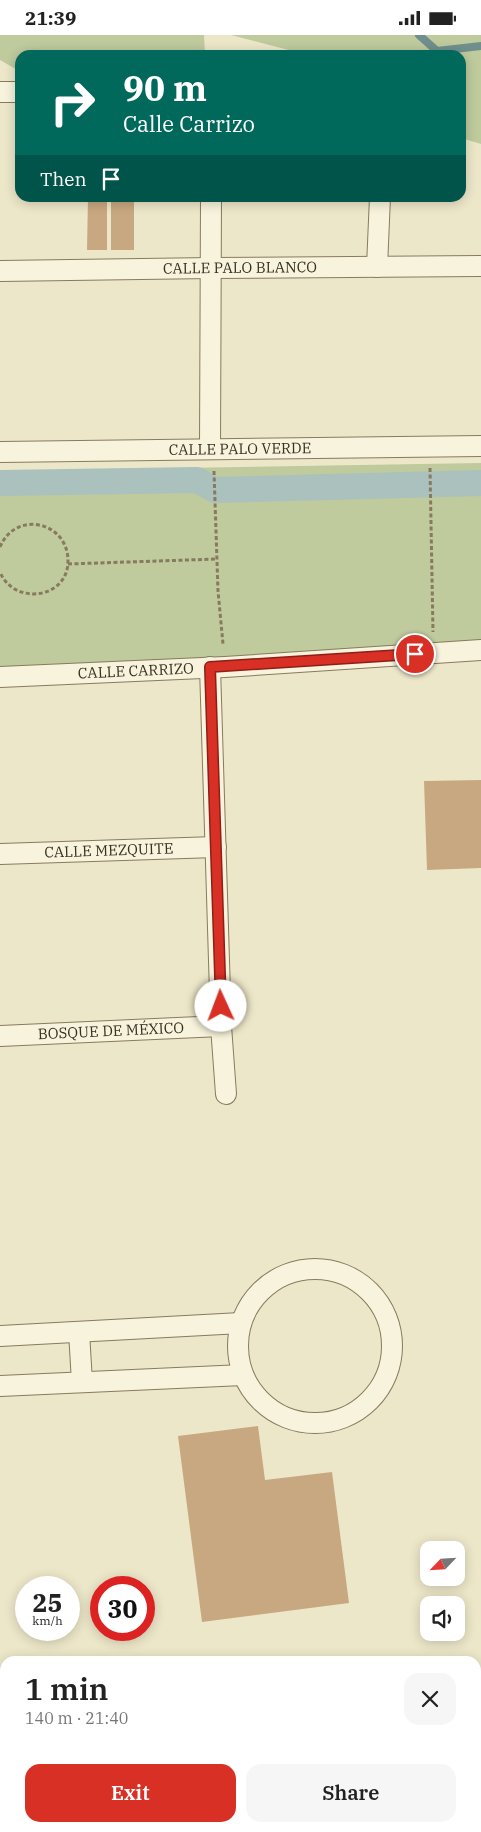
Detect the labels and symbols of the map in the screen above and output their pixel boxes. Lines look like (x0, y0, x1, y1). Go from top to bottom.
street label: CALLE PALO BLANCO (163, 257, 317, 278)
street label: CALLE PALO VERDE (169, 438, 311, 459)
pin (394, 633, 436, 675)
street label: CALLE CARRIZO (77, 658, 194, 683)
street label: CALLE MEZQUITE (44, 838, 174, 862)
position arrow (194, 979, 246, 1031)
street label: BOSQUE DE MÉXICO (37, 1018, 184, 1043)
north arrow (420, 1541, 465, 1586)
speed limit sign: 30 (90, 1576, 155, 1641)

